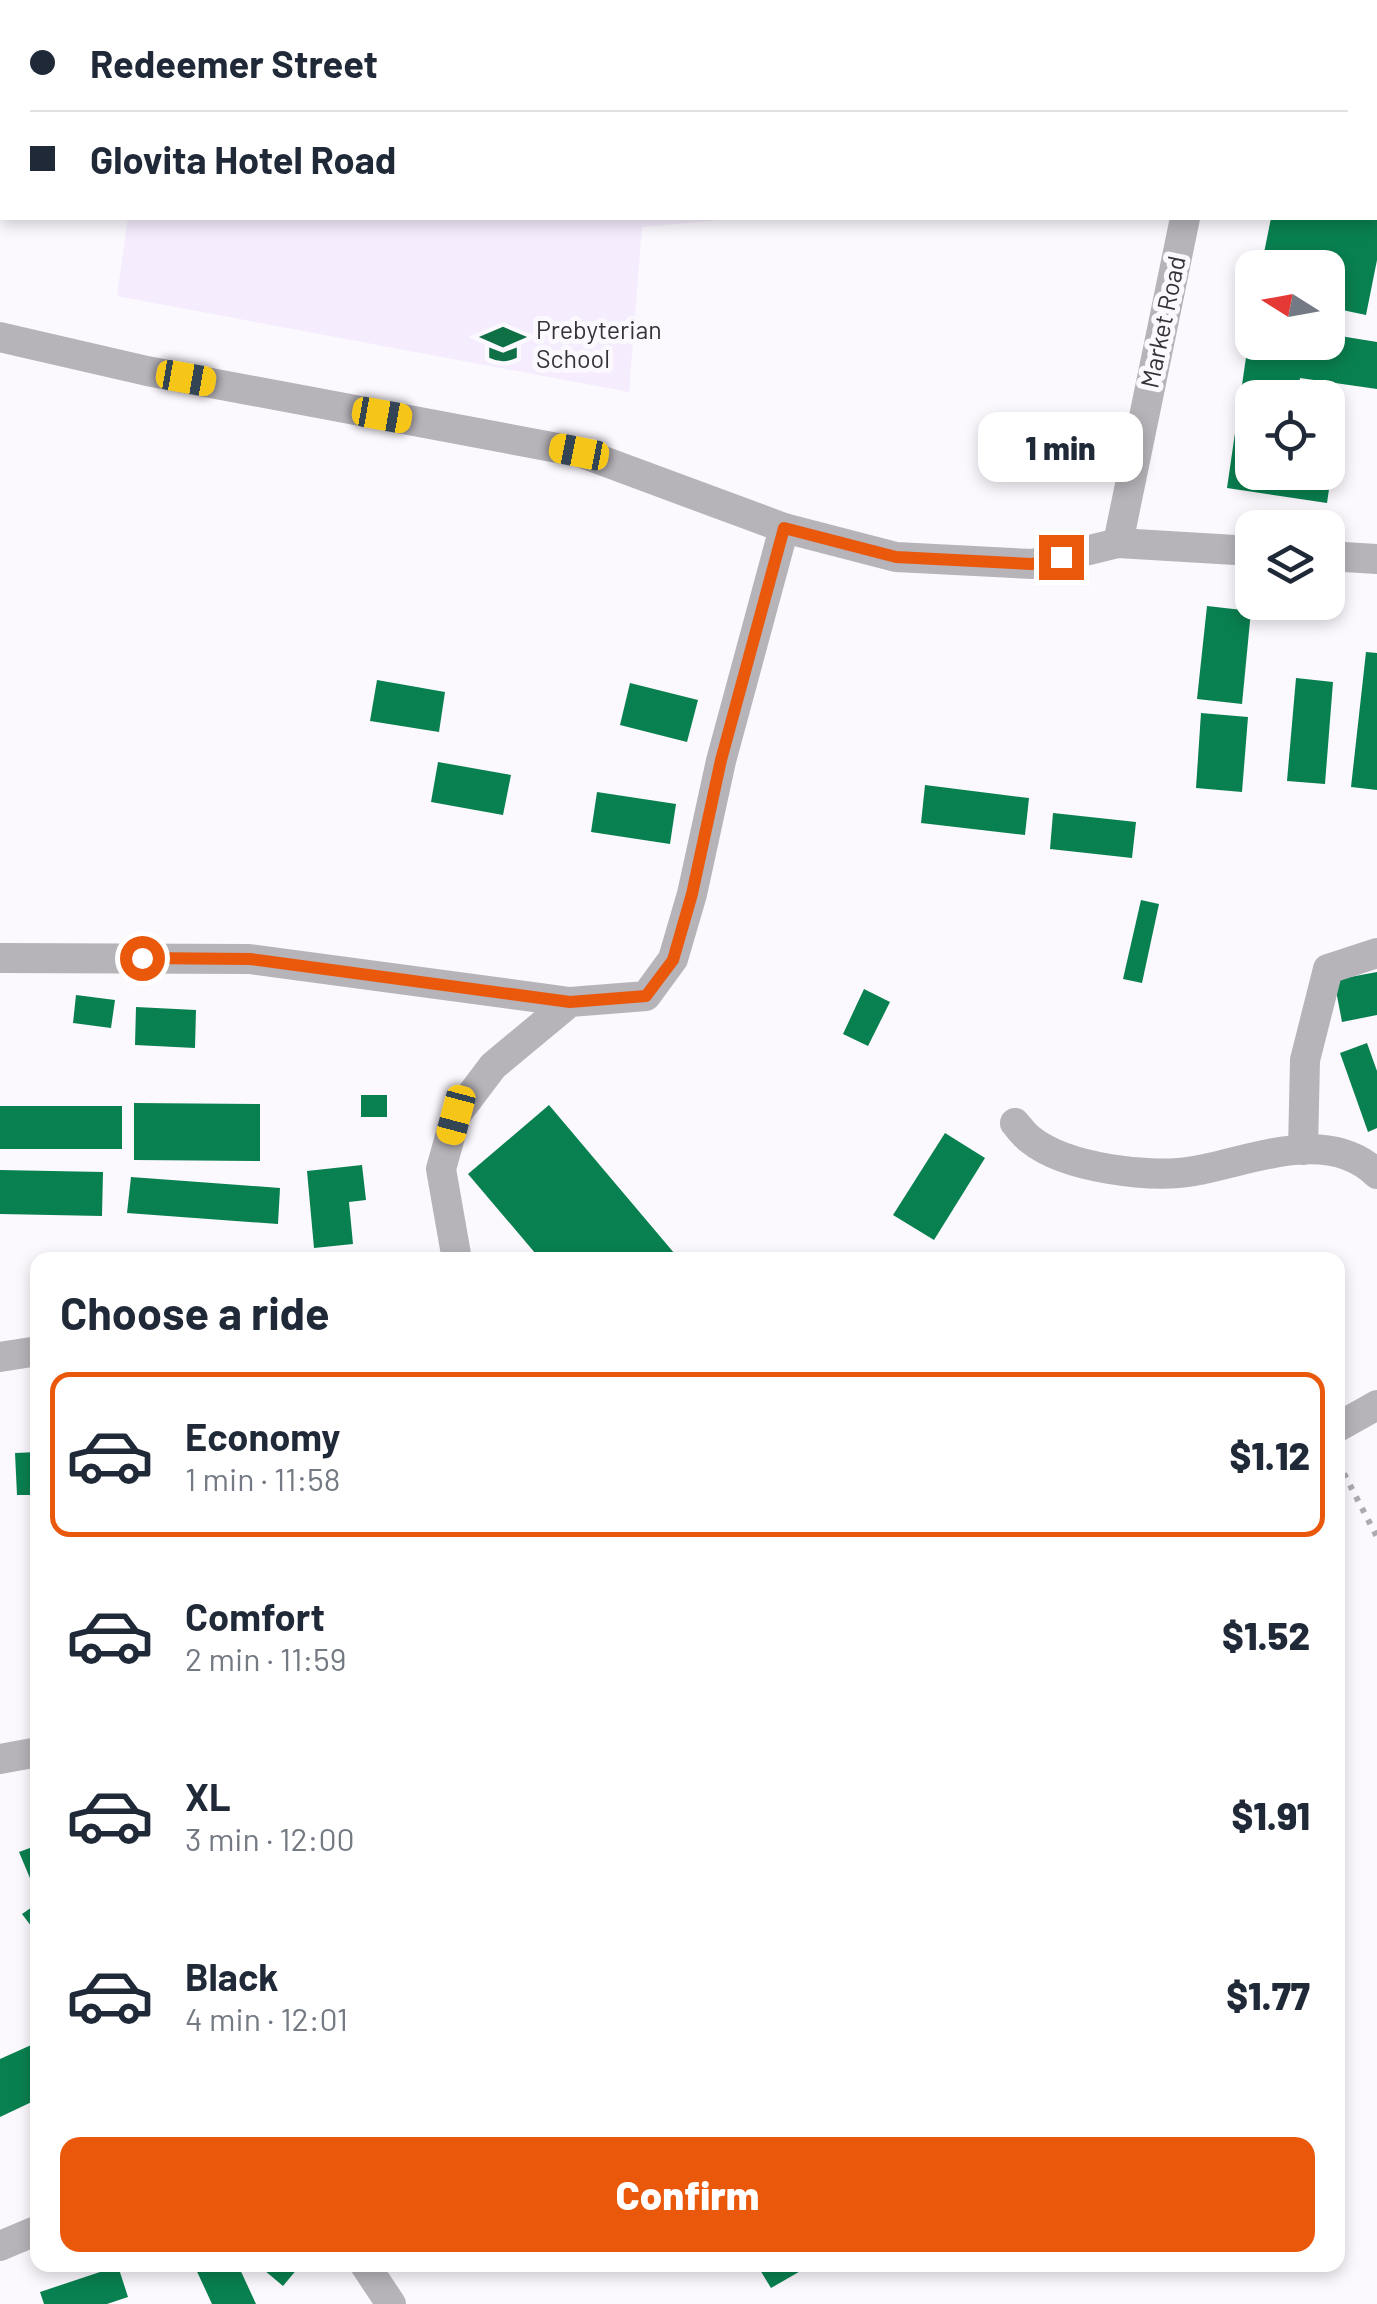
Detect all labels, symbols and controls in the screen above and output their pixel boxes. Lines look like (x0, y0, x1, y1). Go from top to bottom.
text: Redeemer Street (90, 40, 378, 86)
text: Glovita Hotel Road (90, 136, 396, 182)
north arrow (1235, 250, 1345, 360)
map controls (1235, 250, 1345, 620)
street label: Market Road (1133, 253, 1191, 391)
place label: Prebyterian School (536, 314, 662, 373)
school or university icon: Prebyterian School (479, 320, 527, 368)
car (154, 358, 218, 398)
button: locate (1235, 380, 1345, 490)
car (350, 395, 414, 435)
callout: 1 min (978, 412, 1144, 482)
text: 1 min (1025, 428, 1096, 466)
car (547, 432, 611, 472)
button: layers (1235, 510, 1345, 620)
route end (1039, 535, 1084, 580)
route start (120, 936, 165, 981)
car (434, 1082, 478, 1148)
text: Choose a ride (60, 1285, 330, 1339)
icon: car (65, 1410, 155, 1500)
text: Economy (185, 1413, 340, 1459)
text: $1.12 (1229, 1432, 1310, 1478)
text: 1 min · 11:58 (185, 1459, 340, 1497)
icon: car (65, 1590, 155, 1680)
text: Comfort (185, 1593, 325, 1639)
text: $1.52 (1222, 1612, 1310, 1658)
text: 2 min · 11:59 (185, 1639, 346, 1677)
icon: car (65, 1770, 155, 1860)
text: XL (185, 1773, 231, 1819)
text: $1.91 (1231, 1792, 1310, 1838)
text: 3 min · 12:00 (185, 1819, 355, 1857)
icon: car (65, 1950, 155, 2040)
text: Black (185, 1953, 279, 1999)
text: $1.77 (1226, 1972, 1310, 2018)
text: 4 min · 12:01 (185, 1999, 348, 2037)
button: Confirm (60, 2137, 1315, 2252)

